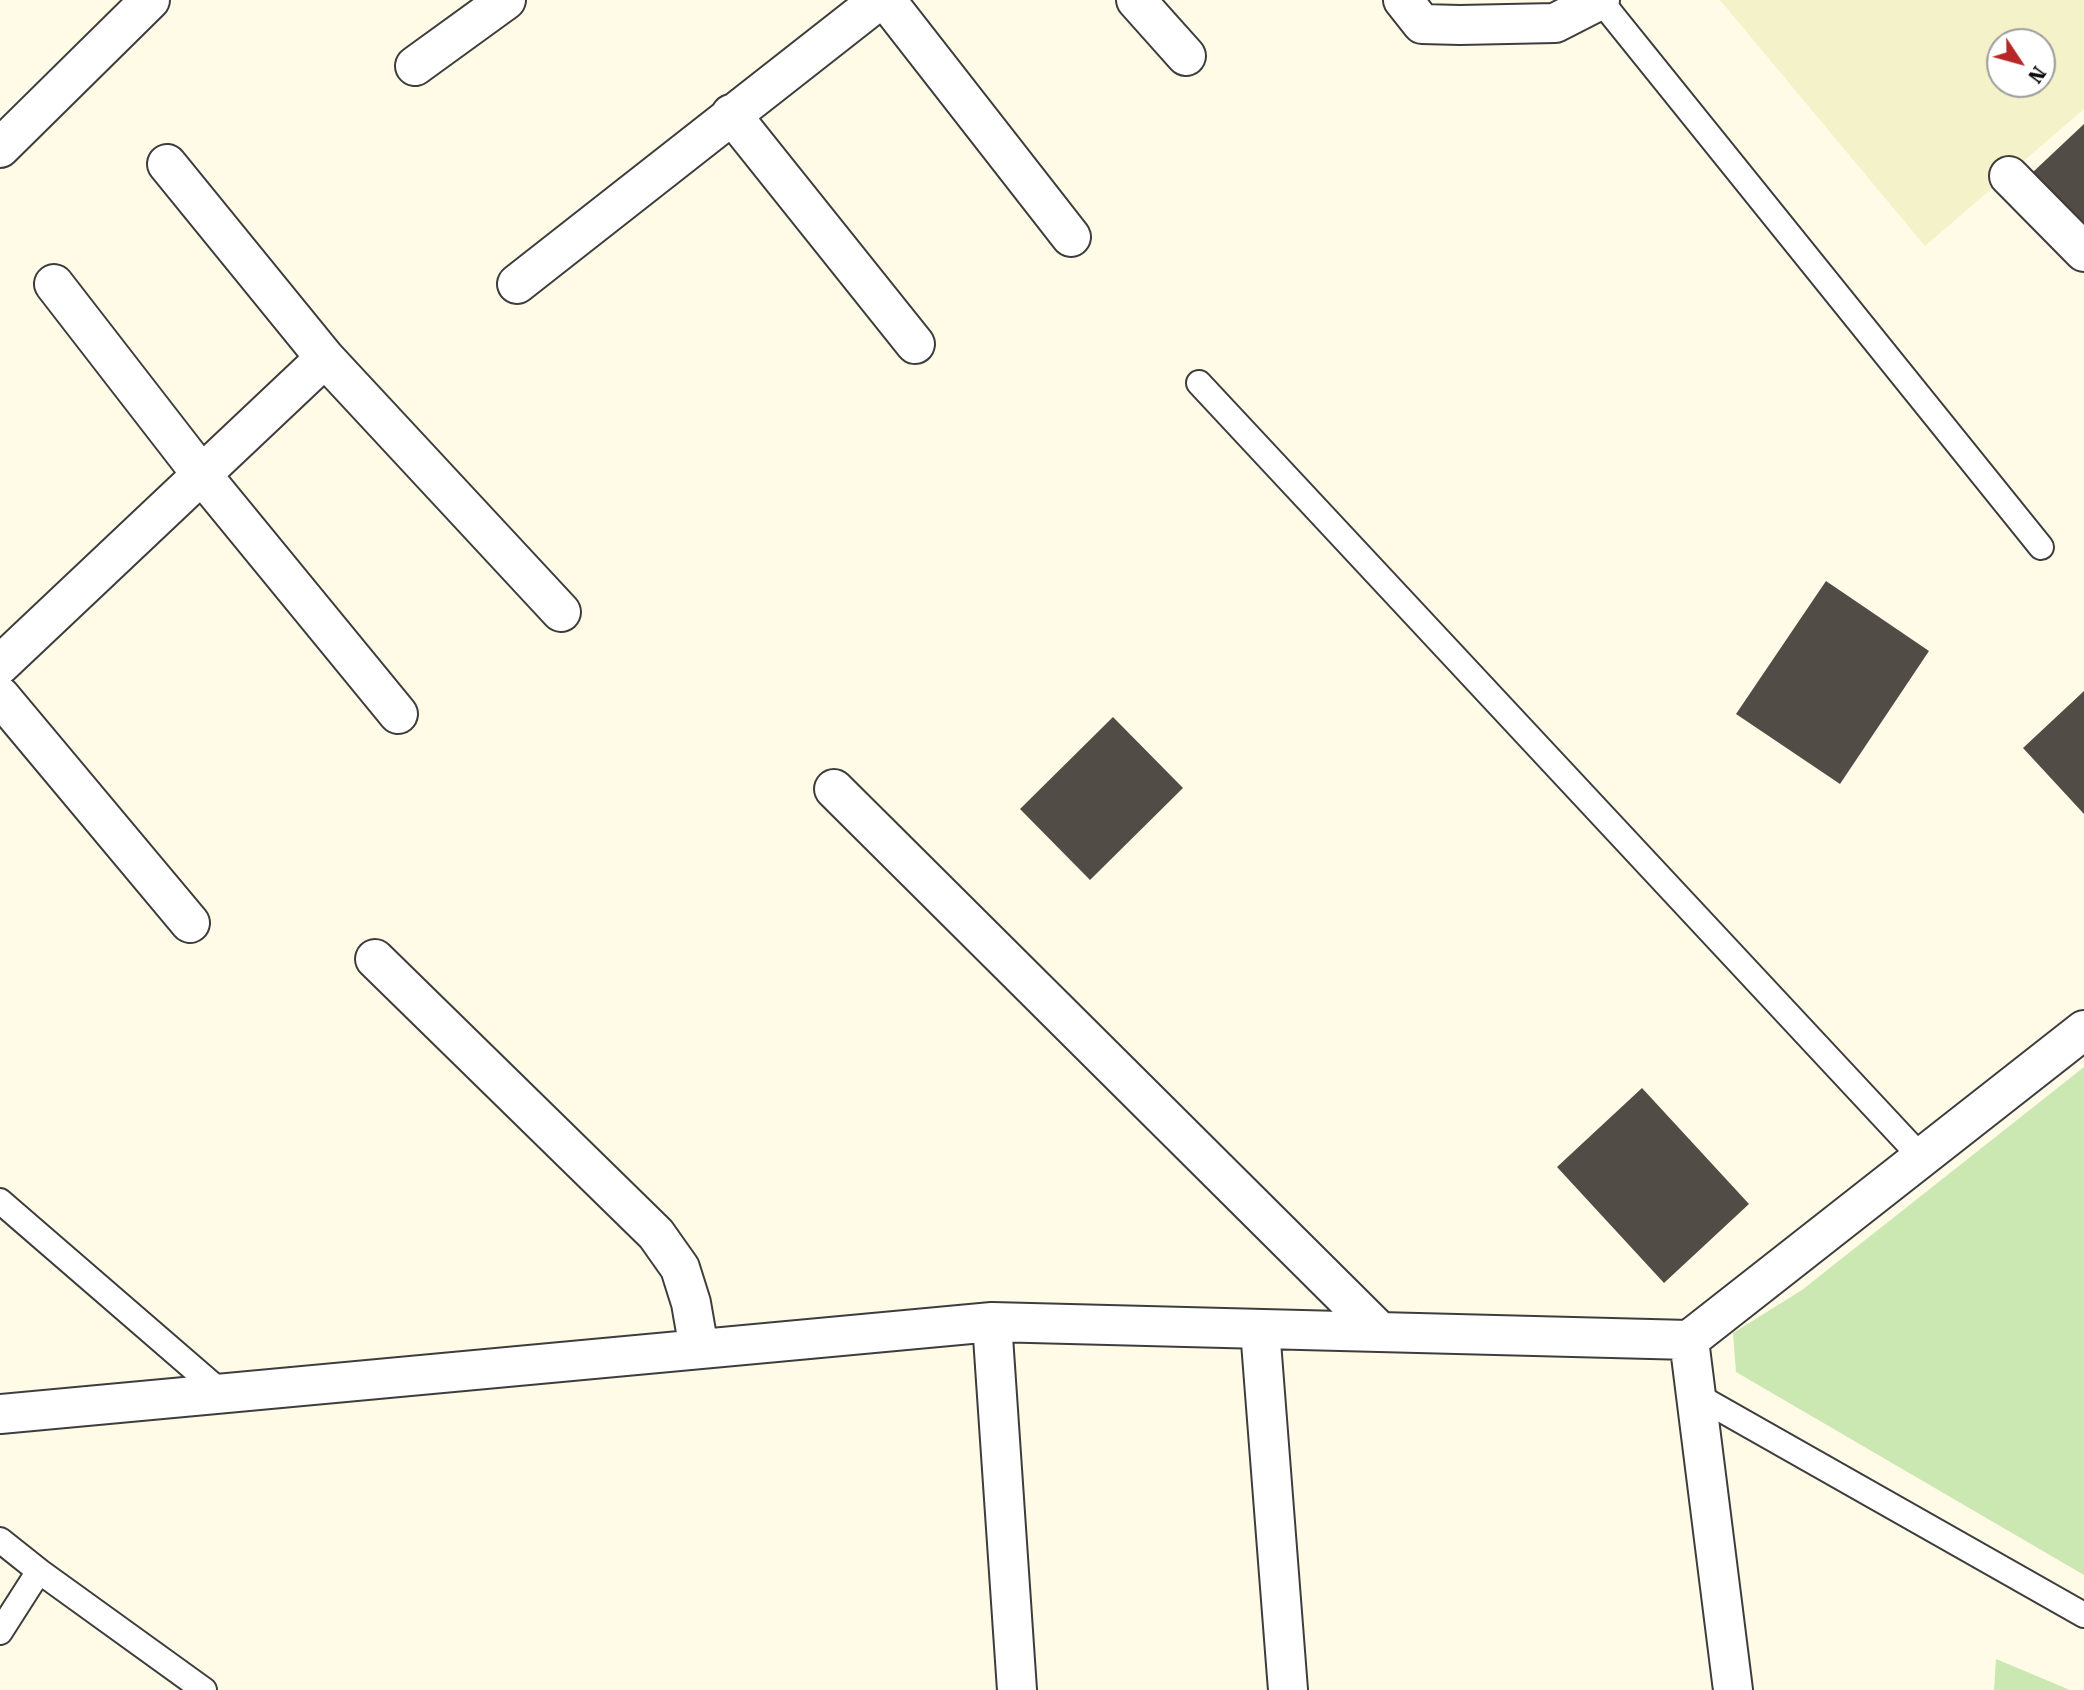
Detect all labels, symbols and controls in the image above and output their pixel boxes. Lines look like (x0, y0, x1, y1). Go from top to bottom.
north arrow (1986, 28, 2056, 98)
text: N (2023, 62, 2050, 87)

